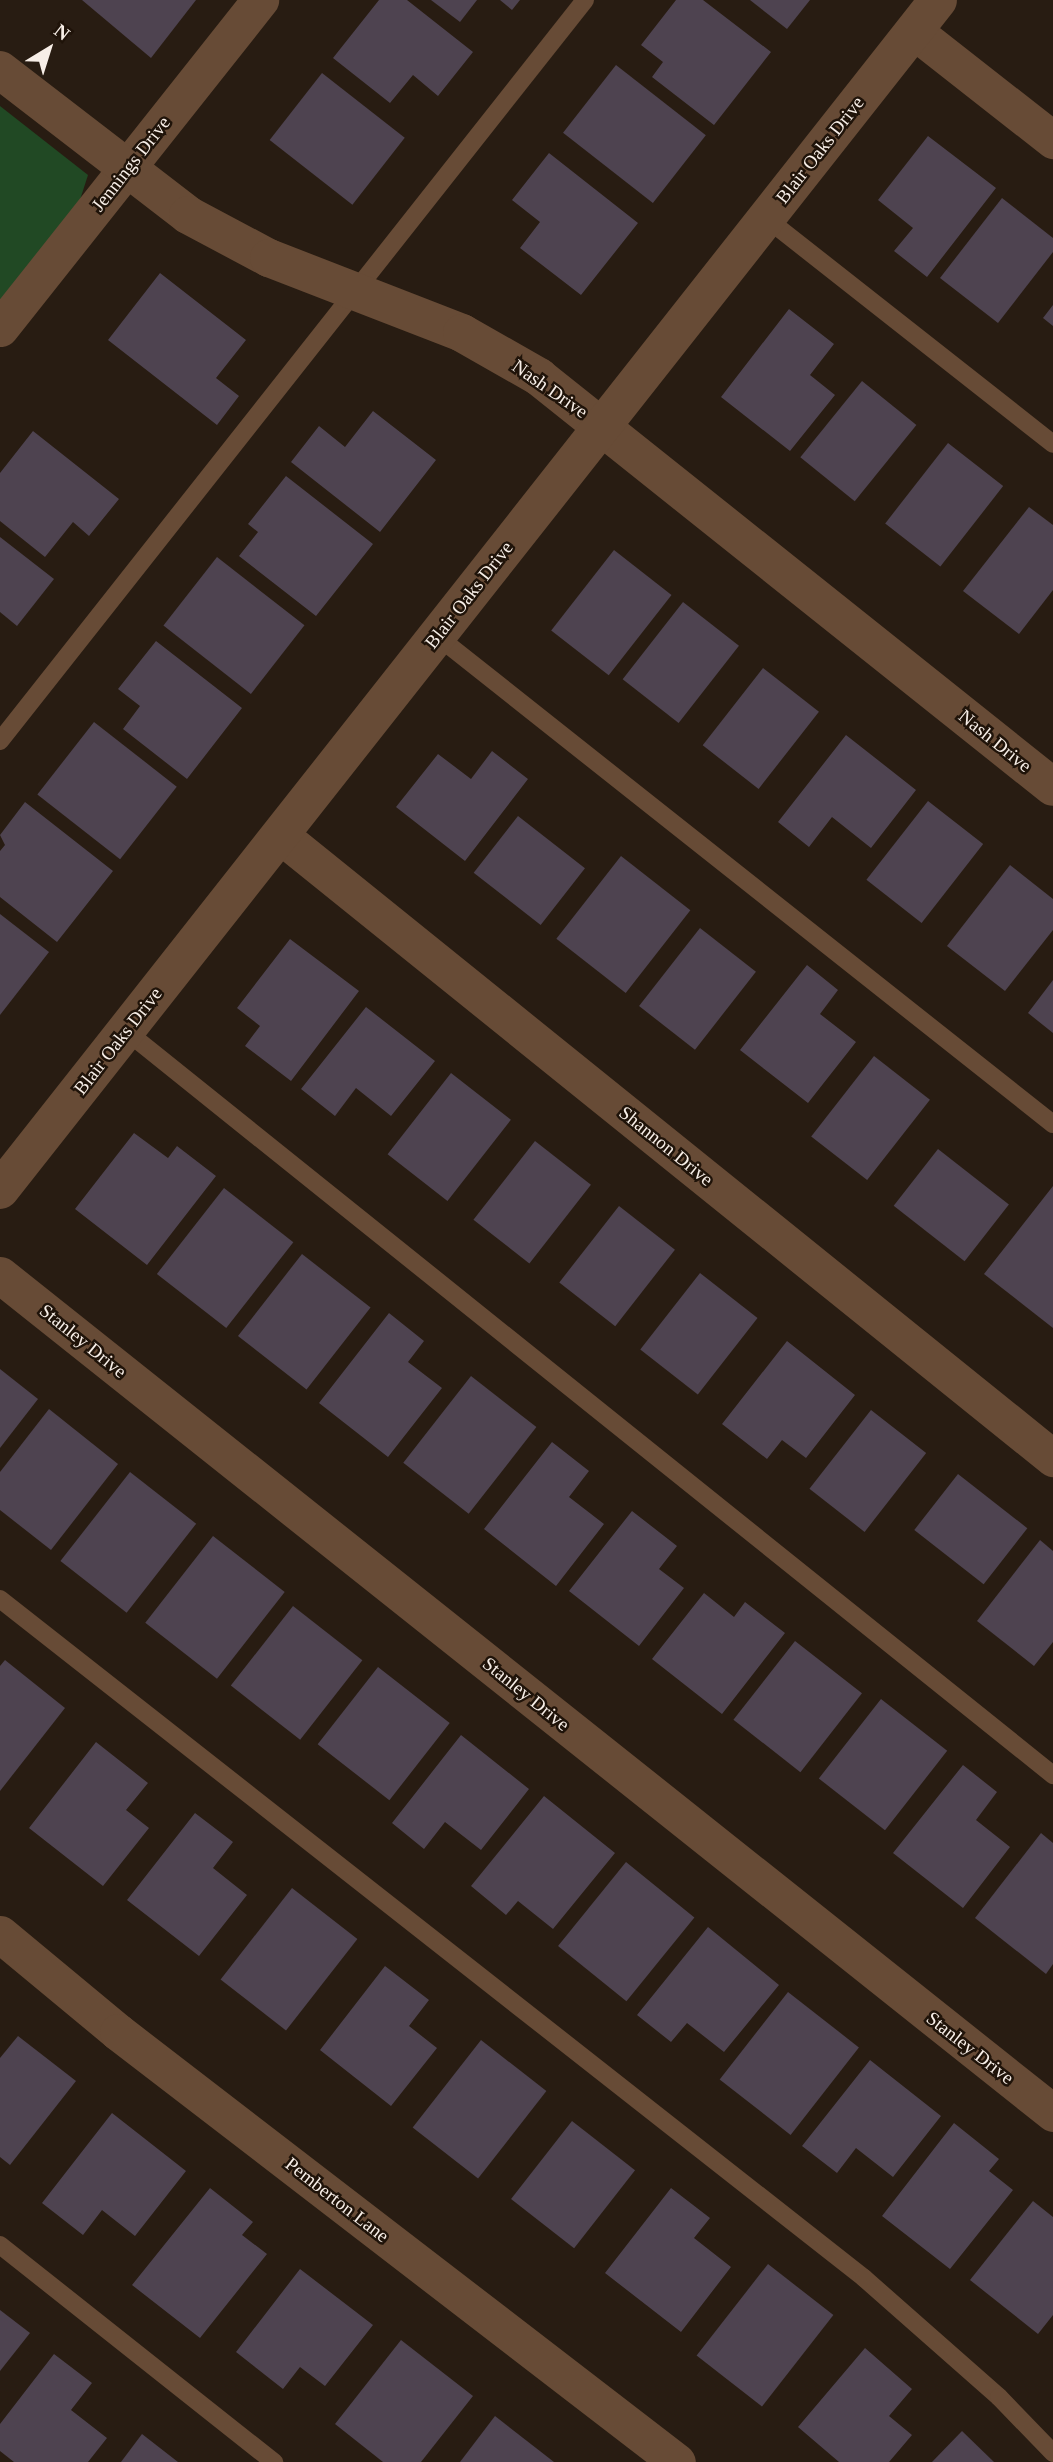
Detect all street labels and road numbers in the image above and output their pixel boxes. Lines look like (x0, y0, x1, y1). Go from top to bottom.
street label: Blair Oaks Drive (771, 92, 869, 208)
street label: Jennings Drive (87, 112, 175, 216)
street label: Nash Drive (508, 355, 592, 423)
street label: Blair Oaks Drive (420, 537, 518, 653)
street label: Nash Drive (954, 705, 1036, 777)
street label: Blair Oaks Drive (69, 983, 167, 1099)
street label: Shannon Drive (614, 1101, 718, 1191)
street label: Stanley Drive (35, 1299, 131, 1383)
street label: Stanley Drive (478, 1652, 574, 1736)
street label: Stanley Drive (922, 2007, 1018, 2089)
street label: Pemberton Lane (281, 2153, 393, 2247)

